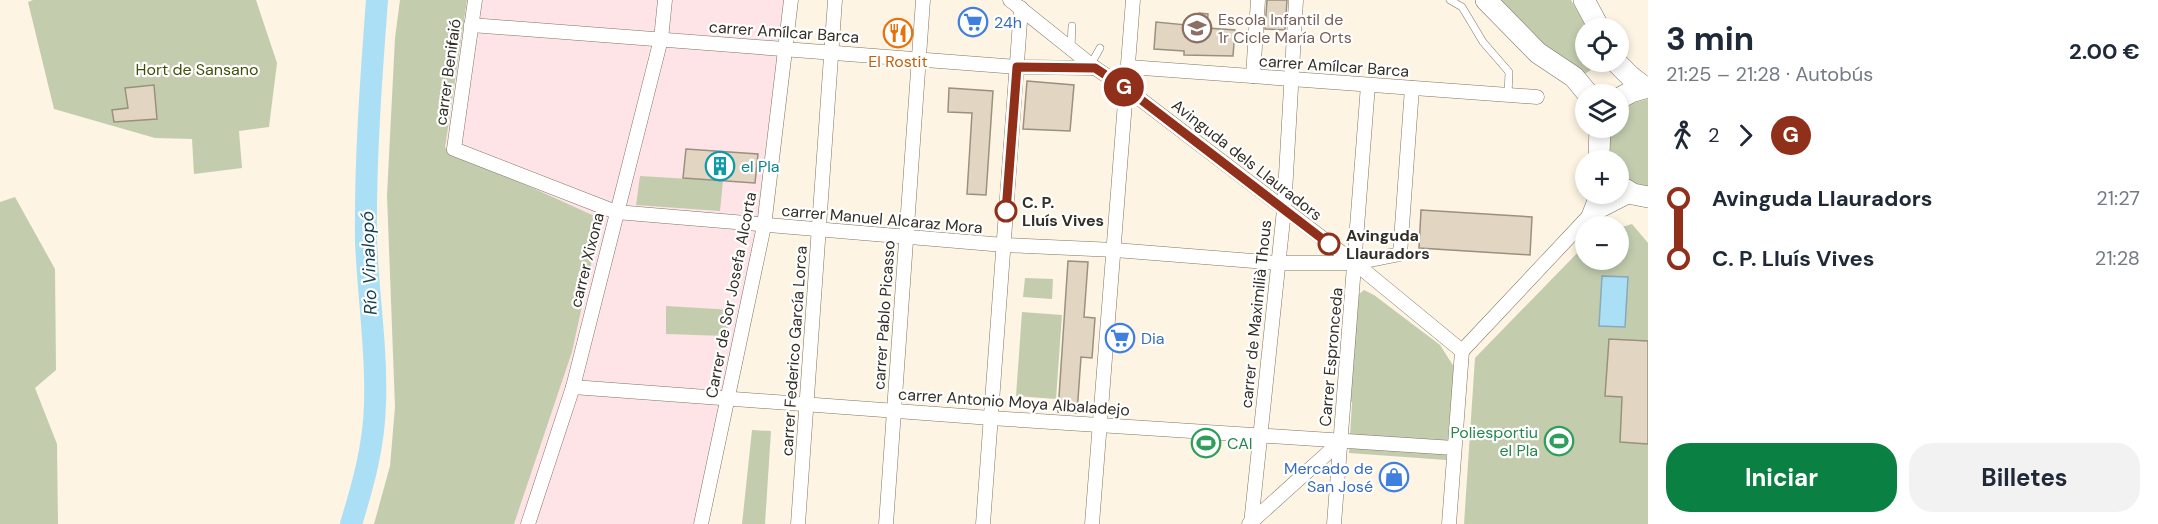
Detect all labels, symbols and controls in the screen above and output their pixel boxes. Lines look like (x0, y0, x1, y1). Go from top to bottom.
supermarket icon: 24h (957, 6, 989, 38)
place label: Escola Infantil de 1r Cicle María Orts (1218, 9, 1352, 48)
place label: 24h (994, 12, 1022, 33)
school or university icon: Escola Infantil de 1r Cicle María Orts (1181, 12, 1213, 44)
street label: carrer Amílcar Barca (708, 16, 860, 48)
street label: carrer Benifaió (430, 17, 466, 127)
restaurant icon: El Rostit (882, 17, 914, 49)
text: 3 min (1666, 17, 1754, 60)
map controls (1575, 18, 1629, 270)
button: locate (1575, 18, 1629, 72)
text: 2.00 € (2069, 37, 2140, 66)
street label: carrer Amílcar Barca (1258, 50, 1410, 82)
place label: El Rostit (868, 51, 928, 72)
park label: Hort de Sansano (136, 59, 258, 80)
text: 21:25 – 21:28 · Autobús (1666, 61, 1873, 87)
line badge: G (1104, 68, 1144, 106)
text: G (1116, 73, 1132, 101)
button: layers (1575, 84, 1629, 138)
street label: Avinguda dels Llauradors (1168, 95, 1326, 225)
icon: walk (1666, 119, 1699, 152)
icon: forward (1729, 119, 1762, 152)
text: G (1783, 121, 1799, 149)
text: 2 (1708, 122, 1720, 148)
building icon: el Pla (704, 150, 736, 182)
button: + (1575, 150, 1629, 204)
place label: el Pla (741, 156, 779, 177)
text: Avinguda Llauradors (1712, 184, 1933, 213)
text: 21:27 (2096, 185, 2140, 211)
street label: Carrer de Sor Josefa Alcorta (701, 190, 761, 400)
place label: C. P. Lluís Vives (1022, 192, 1104, 231)
street label: carrer Manuel Alcaraz Mora (781, 200, 983, 238)
marker: C. P. Lluís Vives (995, 200, 1017, 222)
street label: carrer Xixona (565, 210, 609, 310)
water label: Río Vinalopó (355, 211, 383, 315)
button: − (1575, 216, 1629, 270)
street label: carrer de Maximilià Thous (1236, 219, 1276, 409)
place label: Avinguda Llauradors (1346, 225, 1430, 264)
marker: Avinguda Llauradors (1318, 233, 1340, 255)
street label: carrer Pablo Picasso (868, 239, 900, 391)
text: C. P. Lluís Vives (1712, 244, 1875, 273)
street label: carrer Federico García Lorca (776, 245, 812, 457)
text: 21:28 (2095, 245, 2140, 271)
street label: Carrer Espronceda (1314, 287, 1348, 427)
supermarket icon: Dia (1104, 322, 1136, 354)
place label: Dia (1141, 328, 1165, 349)
street label: carrer Antonio Moya Albaladejo (897, 383, 1131, 421)
place label: Poliesportiu el Pla (1450, 422, 1538, 461)
sports icon: Poliesportiu el Pla (1543, 425, 1575, 457)
sports icon: CAI (1190, 427, 1222, 459)
place label: CAI (1227, 433, 1253, 454)
button: Iniciar (1666, 443, 1897, 512)
button: Billetes (1909, 443, 2140, 512)
place label: Mercado de San José (1284, 458, 1373, 497)
shop icon: Mercado de San José (1378, 461, 1410, 493)

